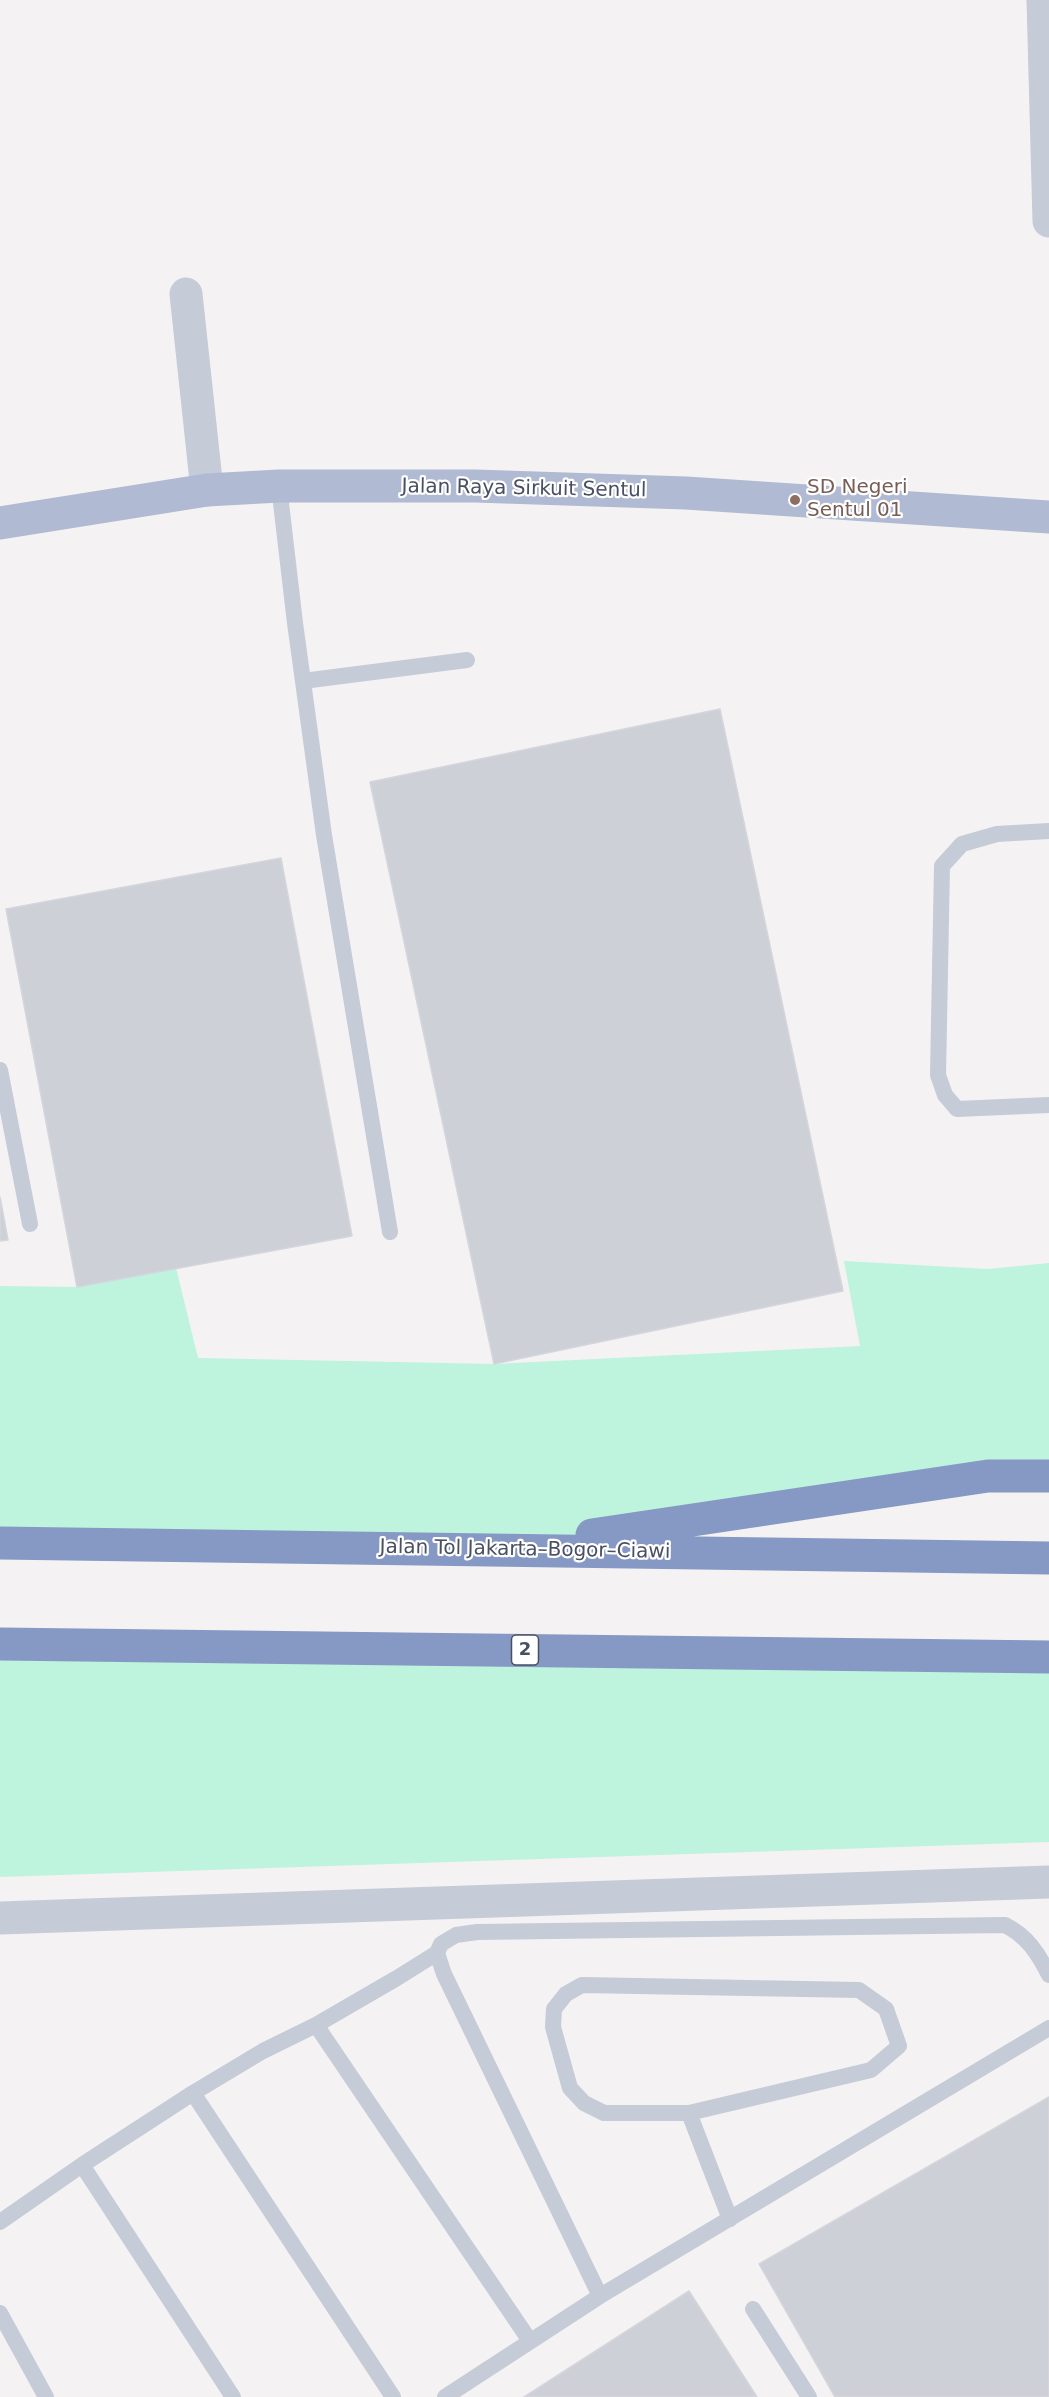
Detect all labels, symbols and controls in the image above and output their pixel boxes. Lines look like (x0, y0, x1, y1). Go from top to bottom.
street label: Jalan Raya Sirkuit Sentul (401, 475, 647, 503)
place label: SD Negeri Sentul 01 (807, 476, 907, 523)
marker: SD Negeri Sentul 01 (788, 493, 802, 507)
street label: Jalan Tol Jakarta–Bogor–Ciawi (379, 1535, 671, 1565)
road number: 2 (512, 1635, 538, 1665)

